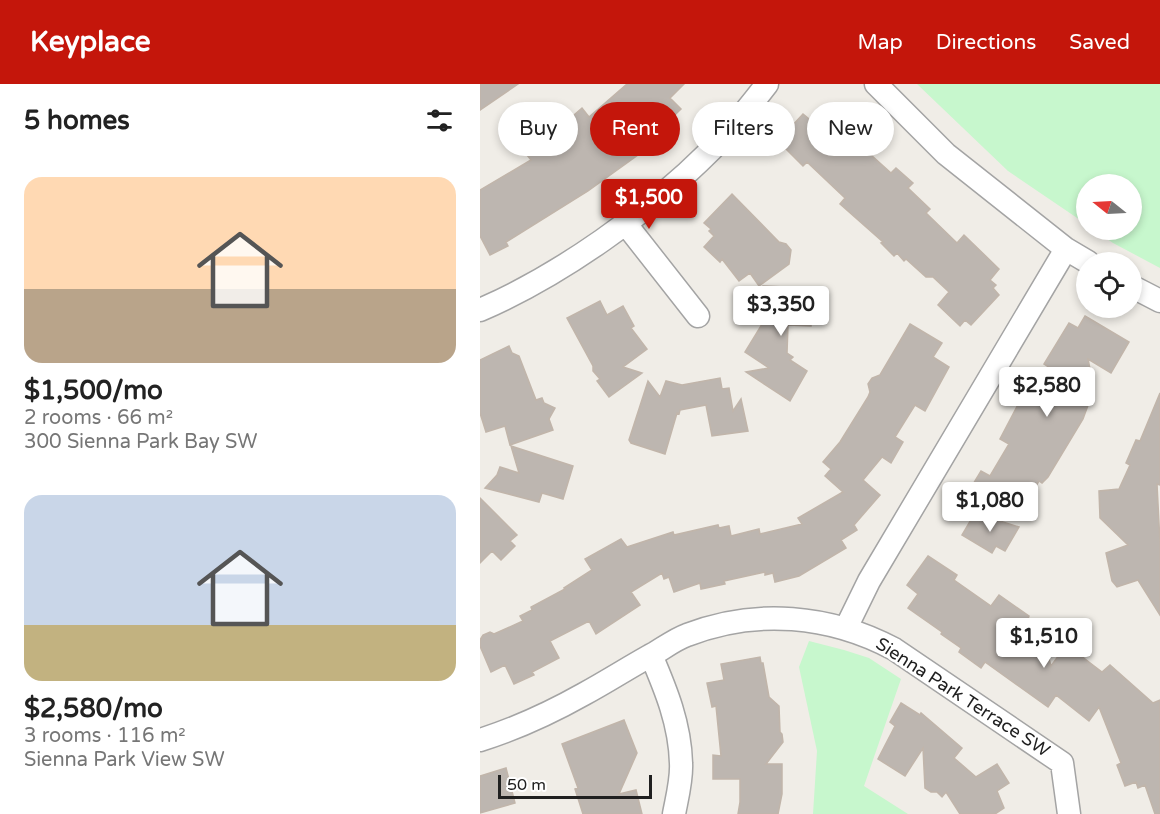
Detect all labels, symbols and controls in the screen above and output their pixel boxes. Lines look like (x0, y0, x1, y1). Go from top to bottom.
text: Keyplace (30, 25, 151, 59)
text: Map (857, 30, 903, 55)
text: Directions (936, 30, 1036, 55)
text: Saved (1069, 30, 1130, 55)
chip: Buy (498, 102, 578, 156)
chip: Rent (590, 102, 680, 156)
chip: Filters (692, 102, 795, 156)
chip: New (807, 102, 894, 156)
icon: filters (423, 104, 456, 137)
text: 5 homes (24, 105, 130, 136)
north arrow (1076, 174, 1142, 240)
map controls (1076, 174, 1142, 318)
pin: $1,500 (600, 179, 698, 230)
text: $1,500 (615, 186, 683, 210)
icon: home (186, 216, 294, 324)
button: locate (1076, 252, 1142, 318)
pin: $3,350 (732, 286, 830, 337)
text: $3,350 (747, 293, 815, 317)
pin: $2,580 (998, 367, 1096, 418)
text: $2,580 (1013, 374, 1081, 398)
text: $1,500/mo (24, 375, 163, 406)
text: 2 rooms · 66 m² (24, 406, 173, 430)
text: 300 Sienna Park Bay SW (24, 430, 257, 454)
pin: $1,080 (941, 482, 1039, 533)
text: $1,080 (956, 489, 1024, 513)
icon: home (186, 534, 294, 642)
pin: $1,510 (995, 618, 1093, 669)
text: $1,510 (1010, 625, 1078, 649)
street label: Sienna Park Terrace SW (872, 632, 1054, 762)
text: $2,580/mo (24, 693, 163, 724)
text: 3 rooms · 116 m² (24, 724, 186, 748)
text: Sienna Park View SW (24, 748, 225, 772)
scale bar (498, 772, 652, 800)
text: 50 m (507, 775, 546, 795)

